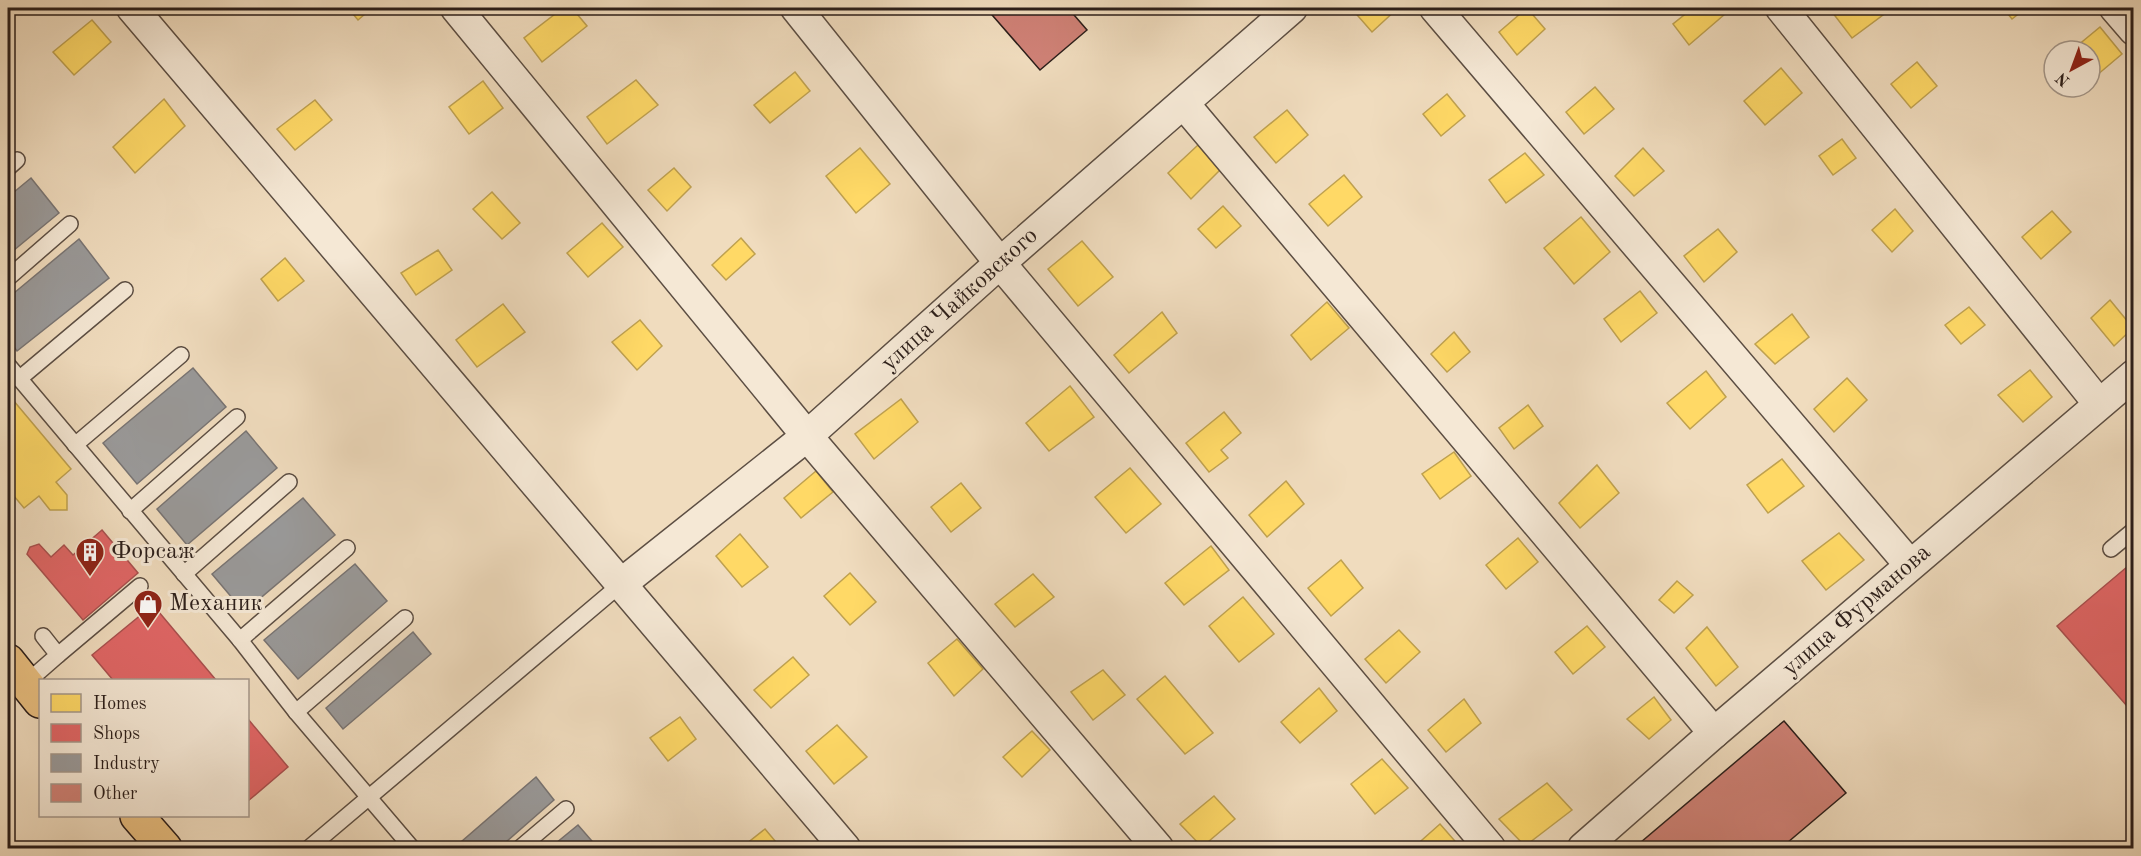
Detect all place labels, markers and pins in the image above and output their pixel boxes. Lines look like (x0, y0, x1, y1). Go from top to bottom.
building icon: Форсаж (74, 536, 106, 578)
place label: Форсаж (111, 540, 195, 564)
shop icon: Механик (132, 588, 164, 630)
place label: Механик (169, 592, 263, 616)

